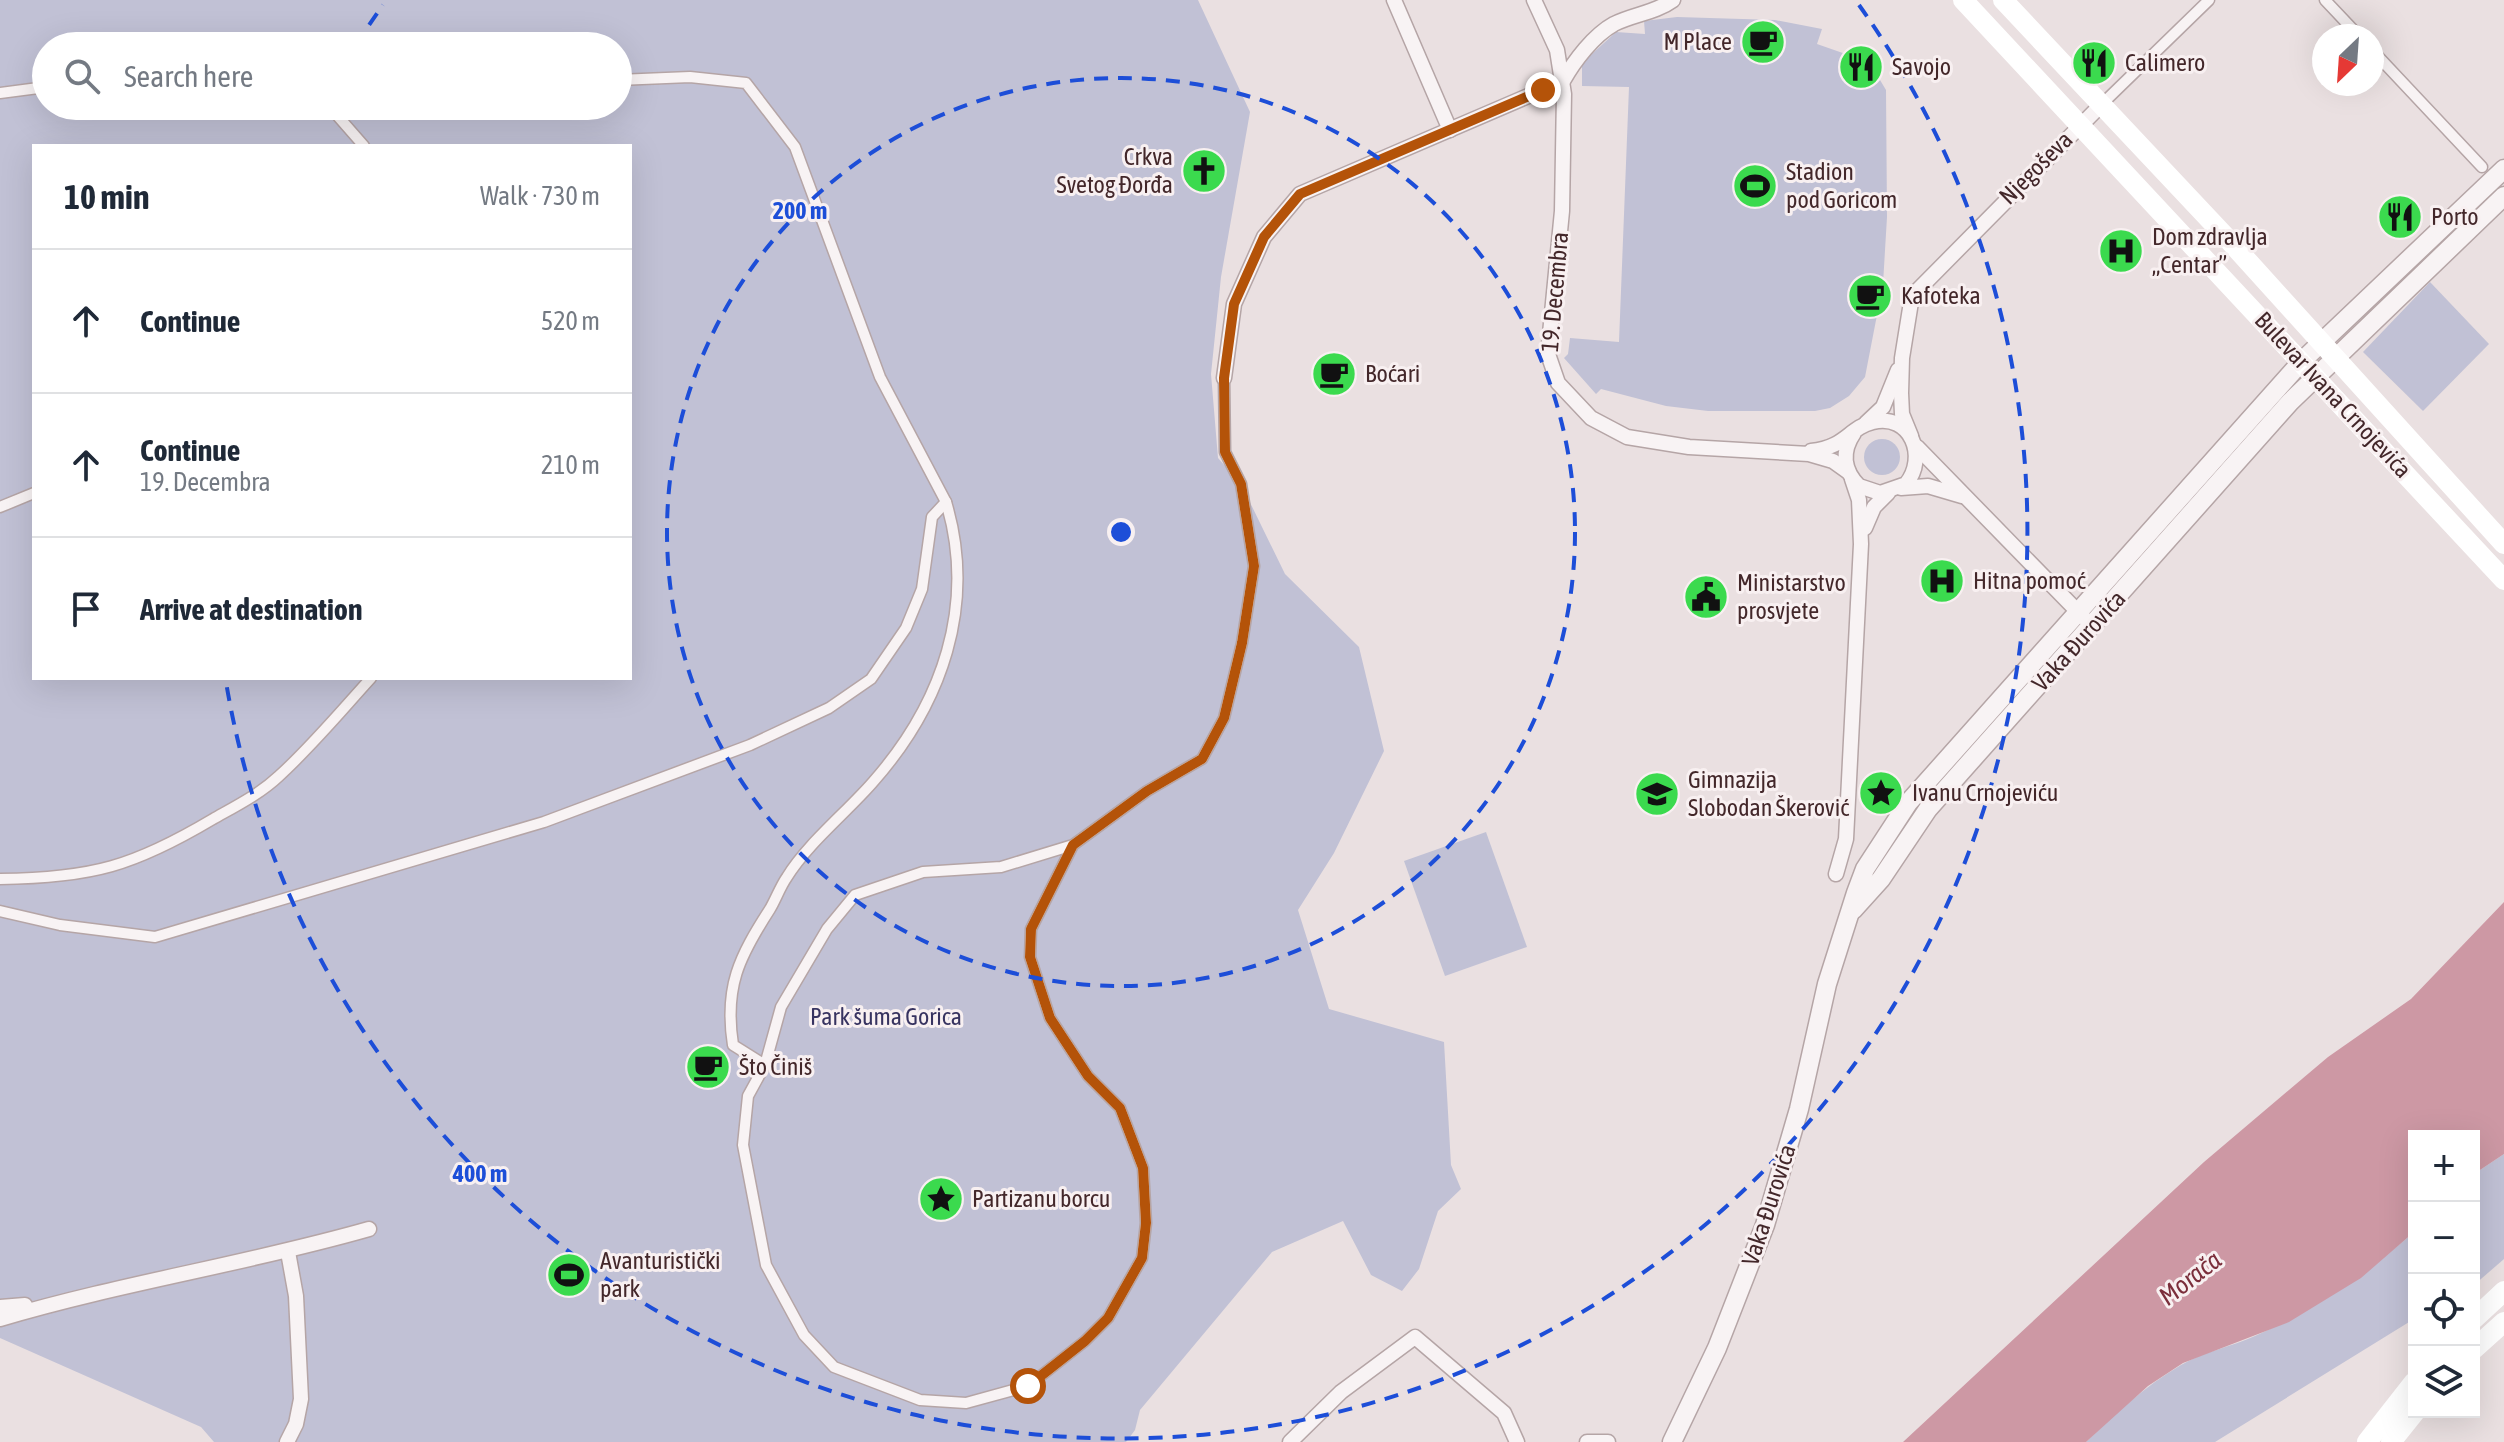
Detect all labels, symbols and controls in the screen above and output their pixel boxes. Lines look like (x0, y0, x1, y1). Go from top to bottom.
cafe icon: M Place (1739, 18, 1787, 66)
north arrow (2312, 24, 2384, 96)
place label: M Place (1664, 28, 1732, 55)
search box (32, 32, 632, 120)
restaurant icon: Calimero (2070, 39, 2118, 87)
restaurant icon: Savojo (1837, 43, 1885, 91)
place label: Calimero (2125, 49, 2205, 76)
place label: Savojo (1892, 53, 1951, 80)
icon: search (60, 54, 104, 98)
text: Search here (124, 59, 253, 93)
route end (1525, 72, 1561, 108)
street label: Njegoševa (1994, 126, 2078, 210)
place label: Crkva Svetog Đorđa (1057, 143, 1173, 198)
church icon: Crkva Svetog Đorđa (1180, 147, 1228, 195)
place label: Stadion pod Goricom (1786, 158, 1897, 213)
sports icon: Stadion pod Goricom (1731, 162, 1779, 210)
text: 10 min (64, 177, 149, 216)
text: Walk · 730 m (480, 181, 600, 211)
restaurant icon: Porto (2376, 193, 2424, 241)
text: 200 m (773, 197, 827, 224)
place label: Porto (2431, 203, 2479, 230)
place label: Dom zdravlja „Centar” (2152, 223, 2268, 278)
hospital icon: Dom zdravlja „Centar” (2097, 227, 2145, 275)
street label: 19. Decembra (1536, 231, 1573, 353)
cafe icon: Kafoteka (1846, 272, 1894, 320)
place label: Kafoteka (1901, 282, 1981, 309)
icon: ahead (64, 299, 108, 343)
text: Continue (140, 304, 240, 338)
text: 520 m (541, 306, 600, 336)
street label: Bulevar Ivana Crnojevića (2250, 306, 2417, 483)
cafe icon: Boćari (1310, 350, 1358, 398)
place label: Boćari (1365, 360, 1420, 387)
text: Continue (140, 433, 240, 467)
icon: ahead (64, 443, 108, 487)
text: 210 m (541, 450, 600, 480)
text: 19. Decembra (140, 467, 271, 497)
centre of rings (1107, 518, 1135, 546)
hospital icon: Hitna pomoć (1918, 557, 1966, 605)
place label: Hitna pomoć (1973, 567, 2086, 594)
place label: Ministarstvo prosvjete (1737, 569, 1846, 624)
public building icon: Ministarstvo prosvjete (1682, 573, 1730, 621)
street label: Vaka Đurovića (2027, 585, 2131, 696)
icon: arrive (64, 587, 108, 631)
text: Arrive at destination (140, 592, 362, 626)
place label: Gimnazija Slobodan Škerović (1688, 766, 1849, 821)
place icon: Ivanu Crnojeviću (1857, 769, 1905, 817)
school or university icon: Gimnazija Slobodan Škerović (1633, 770, 1681, 818)
place label: Ivanu Crnojeviću (1912, 779, 2058, 806)
park label: Park šuma Gorica (810, 1003, 962, 1030)
cafe icon: Što Činiš (684, 1043, 732, 1091)
place label: Što Činiš (739, 1053, 812, 1080)
map controls (2408, 1130, 2480, 1418)
button: + (2408, 1130, 2480, 1202)
street label: Vaka Đurovića (1736, 1141, 1801, 1269)
text: 400 m (452, 1160, 507, 1187)
place icon: Partizanu borcu (917, 1175, 965, 1223)
place label: Partizanu borcu (972, 1185, 1110, 1212)
button: − (2408, 1202, 2480, 1274)
water label: Morača (2153, 1245, 2227, 1311)
place label: Avanturistički park (600, 1247, 720, 1302)
sports icon: Avanturistički park (545, 1251, 593, 1299)
button: locate (2408, 1274, 2480, 1346)
button: layers (2408, 1346, 2480, 1418)
route start (1010, 1368, 1046, 1404)

